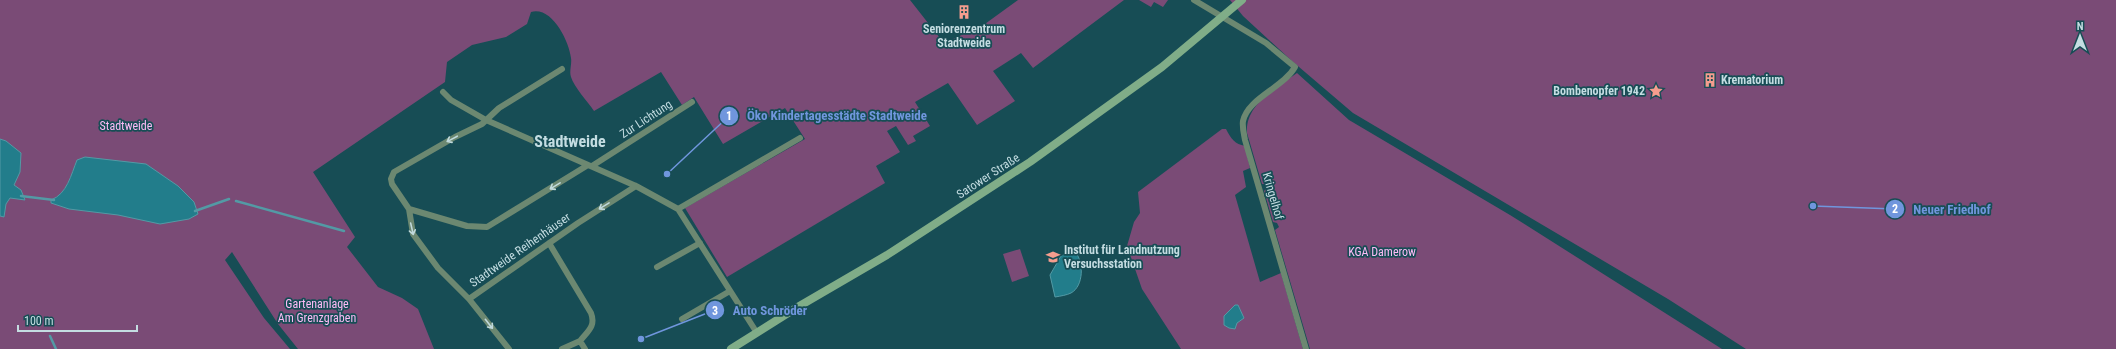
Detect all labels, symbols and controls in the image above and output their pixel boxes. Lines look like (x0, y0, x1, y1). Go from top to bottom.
building icon: Seniorenzentrum Stadtweide (956, 4, 972, 20)
north arrow (2060, 16, 2100, 56)
text: N (2077, 20, 2084, 33)
place label: Seniorenzentrum Stadtweide (923, 22, 1005, 50)
building icon: Krematorium (1702, 72, 1718, 88)
place label: Krematorium (1721, 73, 1783, 87)
place icon: Bombenopfer 1942 (1648, 83, 1664, 99)
place label: Bombenopfer 1942 (1553, 84, 1645, 98)
street label: Zur Lichtung (617, 97, 675, 141)
callout: Öko Kindertagesstädte Stadtweide (719, 103, 935, 128)
text: Öko Kindertagesstädte Stadtweide (747, 108, 927, 123)
text: 1 (726, 109, 732, 123)
park label: Stadtweide (100, 119, 153, 133)
district label: Stadtweide (534, 132, 606, 151)
one-way arrow (447, 135, 459, 143)
street label: Satower Straße (954, 150, 1022, 202)
street label: Kringelhof (1260, 171, 1286, 222)
one-way arrow (549, 182, 561, 190)
callout: Neuer Friedhof (1885, 197, 1999, 222)
one-way arrow (598, 202, 609, 211)
text: 2 (1892, 202, 1898, 216)
text: Neuer Friedhof (1913, 202, 1991, 217)
street label: Stadtweide Reihenhäuser (467, 210, 573, 290)
one-way arrow (409, 222, 417, 235)
place label: Institut für Landnutzung Versuchsstation (1064, 243, 1180, 271)
park label: KGA Damerow (1348, 245, 1416, 259)
school or university icon: Institut für Landnutzung Versuchsstation (1045, 249, 1061, 265)
park label: Gartenanlage Am Grenzgraben (278, 297, 356, 325)
callout: Auto Schröder (705, 298, 816, 323)
text: Auto Schröder (733, 303, 808, 318)
text: 3 (712, 304, 718, 318)
scale bar (18, 307, 137, 333)
text: 100 m (24, 314, 54, 328)
one-way arrow (485, 319, 493, 330)

